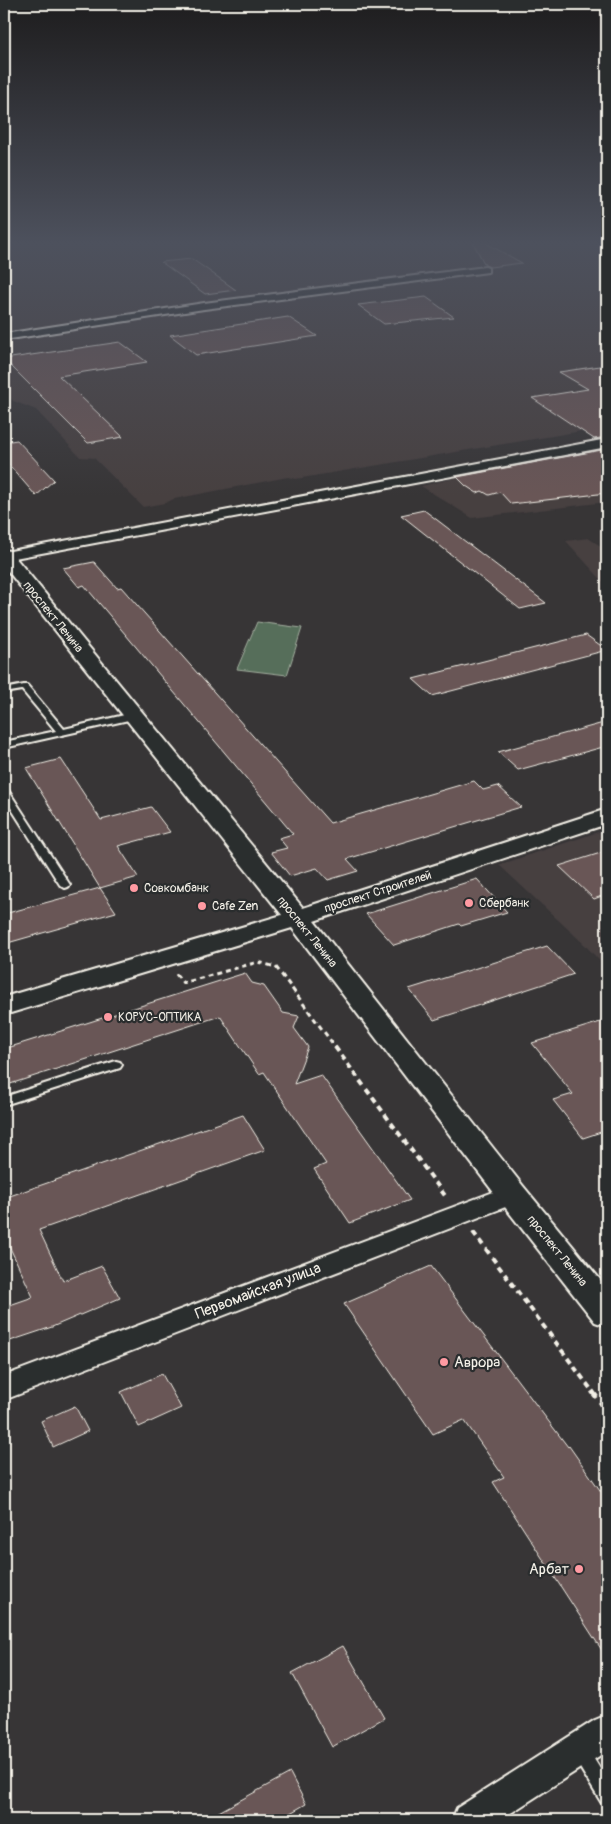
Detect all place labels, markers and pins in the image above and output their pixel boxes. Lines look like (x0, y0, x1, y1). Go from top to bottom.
place label: Совкомбанк (144, 881, 209, 896)
marker: Совкомбанк (128, 882, 140, 894)
place label: Сбербанк (479, 896, 530, 911)
marker: Сбербанк (463, 897, 475, 909)
place label: Cafe Zen (212, 899, 259, 914)
marker: Cafe Zen (196, 900, 208, 912)
place label: КОРУС-ОПТИКА (118, 1010, 202, 1025)
marker: КОРУС-ОПТИКА (102, 1011, 114, 1023)
place label: Аврора (454, 1353, 500, 1372)
marker: Аврора (438, 1356, 450, 1368)
place label: Арбат (529, 1560, 569, 1579)
marker: Арбат (573, 1563, 585, 1575)

